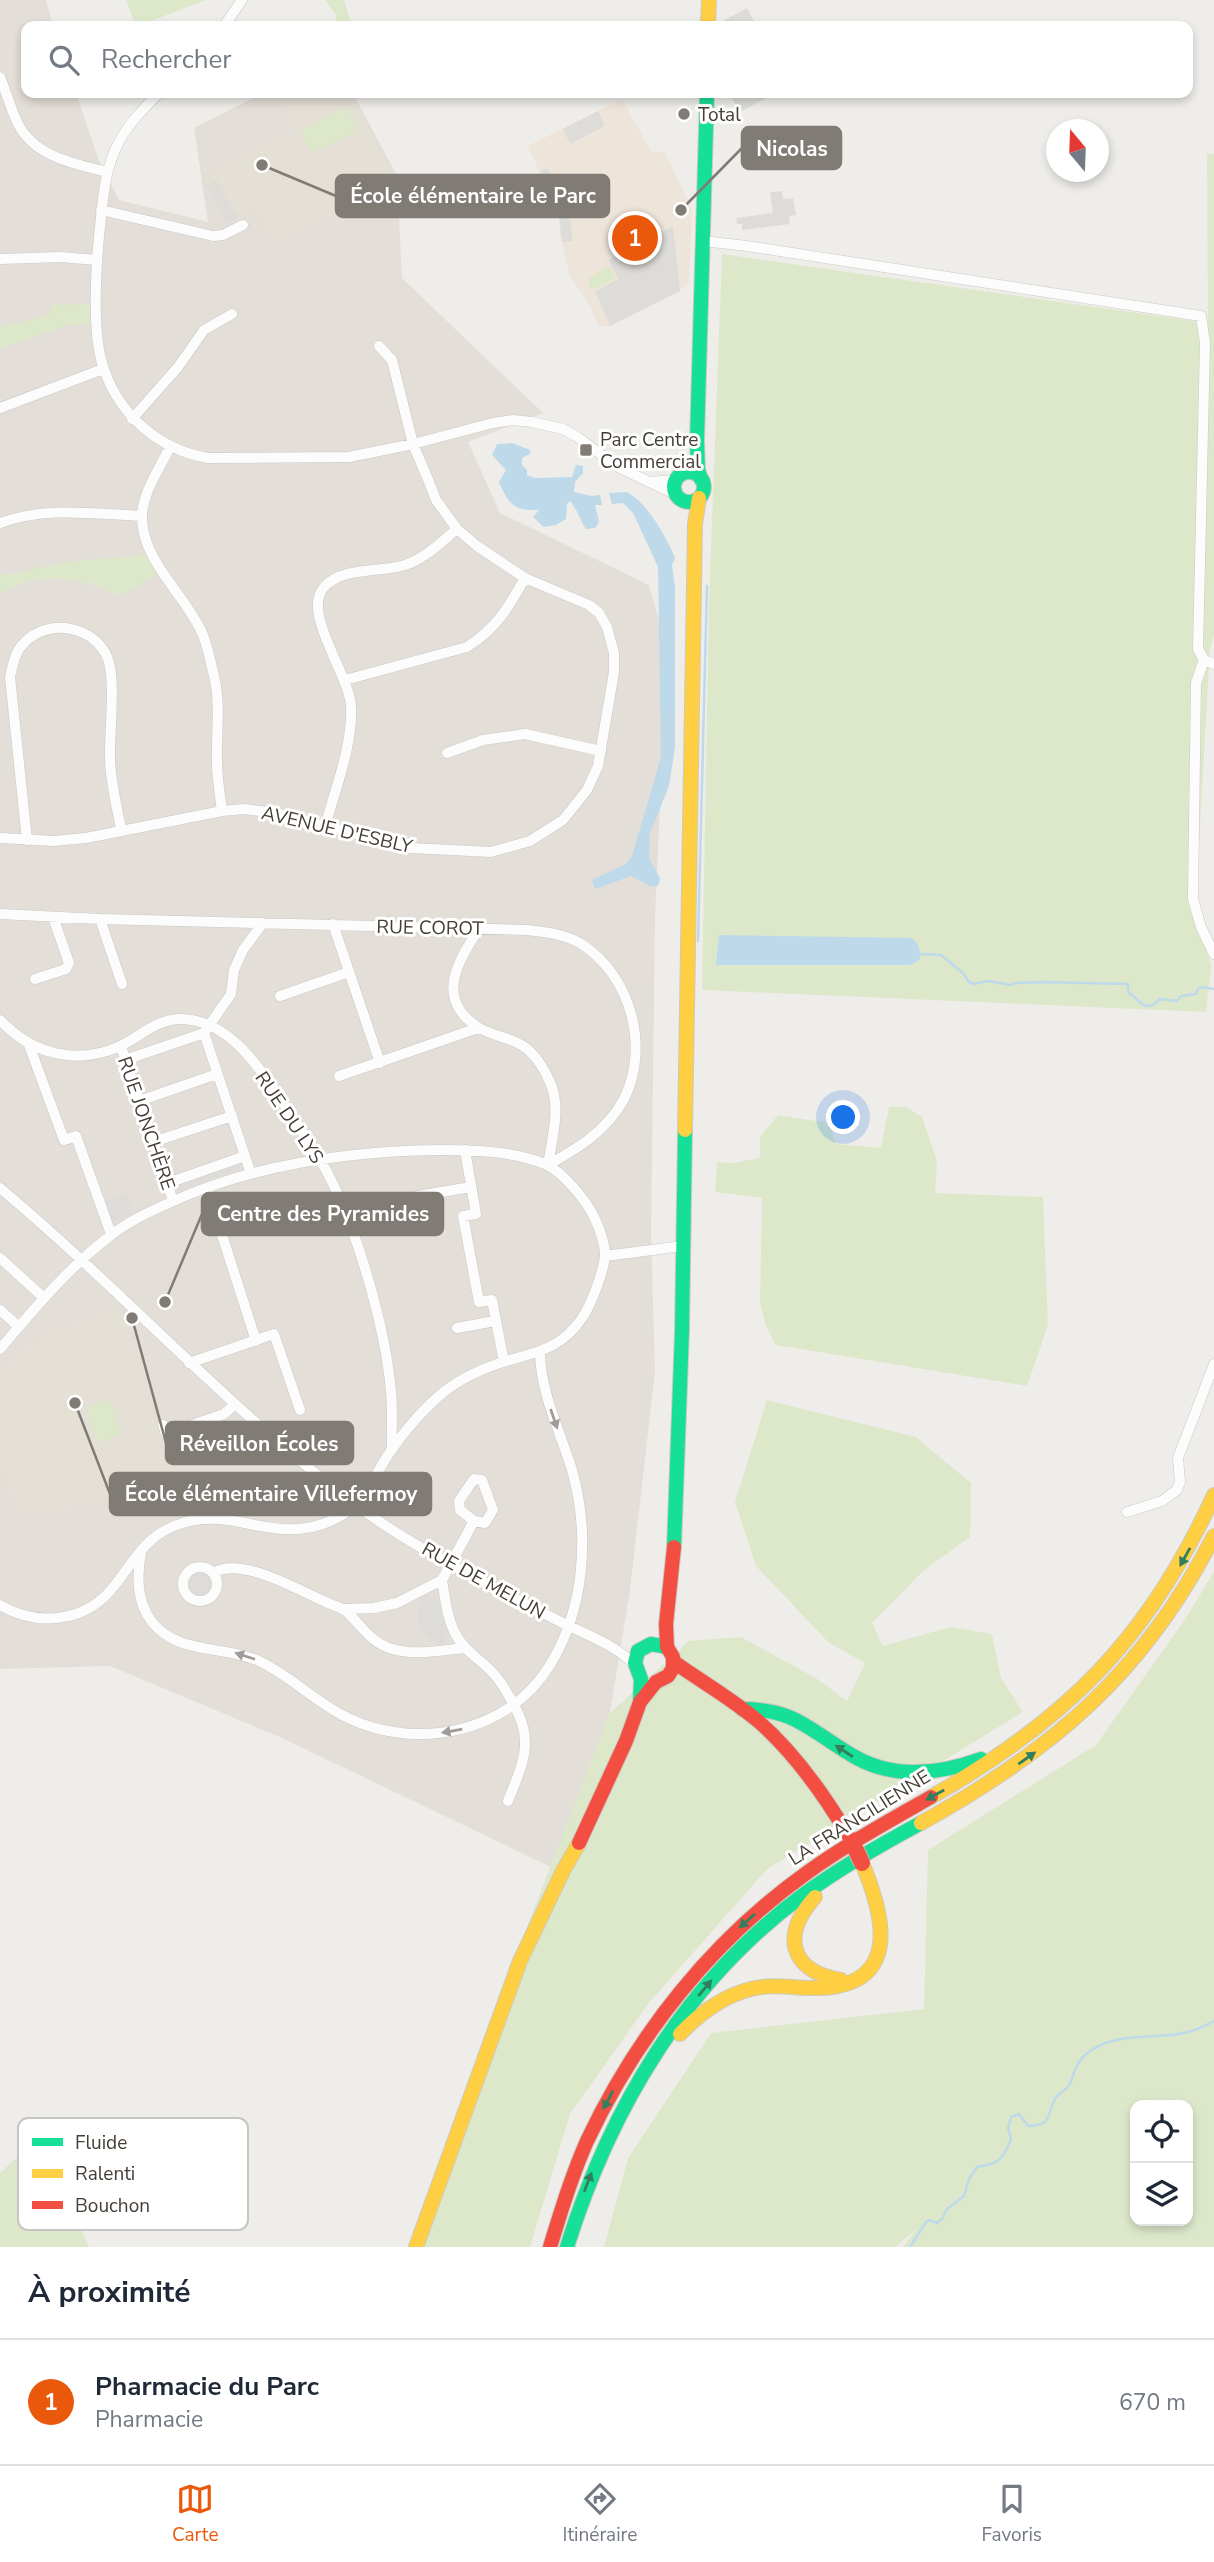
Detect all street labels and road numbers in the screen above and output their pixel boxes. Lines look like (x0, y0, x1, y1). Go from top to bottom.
street label: AVENUE D'ESBLY (259, 800, 415, 860)
street label: RUE COROT (376, 914, 484, 942)
street label: RUE JONCHÈRE (111, 1053, 181, 1193)
street label: RUE DU LYS (249, 1066, 330, 1169)
street label: RUE DE MELUN (417, 1536, 550, 1626)
street label: LA FRANCILIENNE (784, 1764, 935, 1872)

